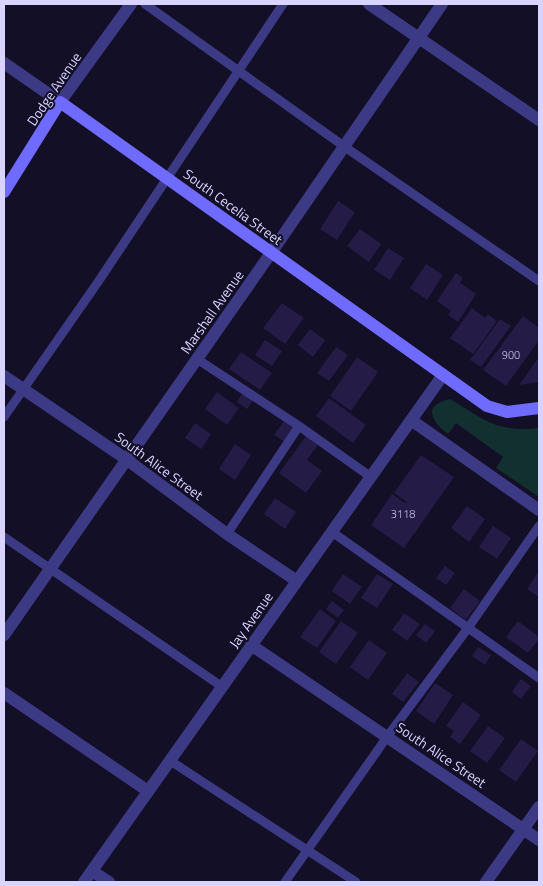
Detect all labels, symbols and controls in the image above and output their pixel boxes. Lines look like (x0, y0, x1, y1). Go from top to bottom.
street label: Dodge Avenue (21, 48, 86, 130)
street label: South Cecelia Street (179, 163, 287, 250)
street label: Marshall Avenue (175, 266, 248, 358)
house number: 900 (502, 347, 520, 363)
street label: South Alice Street (111, 426, 208, 505)
house number: 3118 (391, 506, 415, 522)
street label: Jay Avenue (223, 587, 278, 652)
street label: South Alice Street (392, 717, 491, 793)

